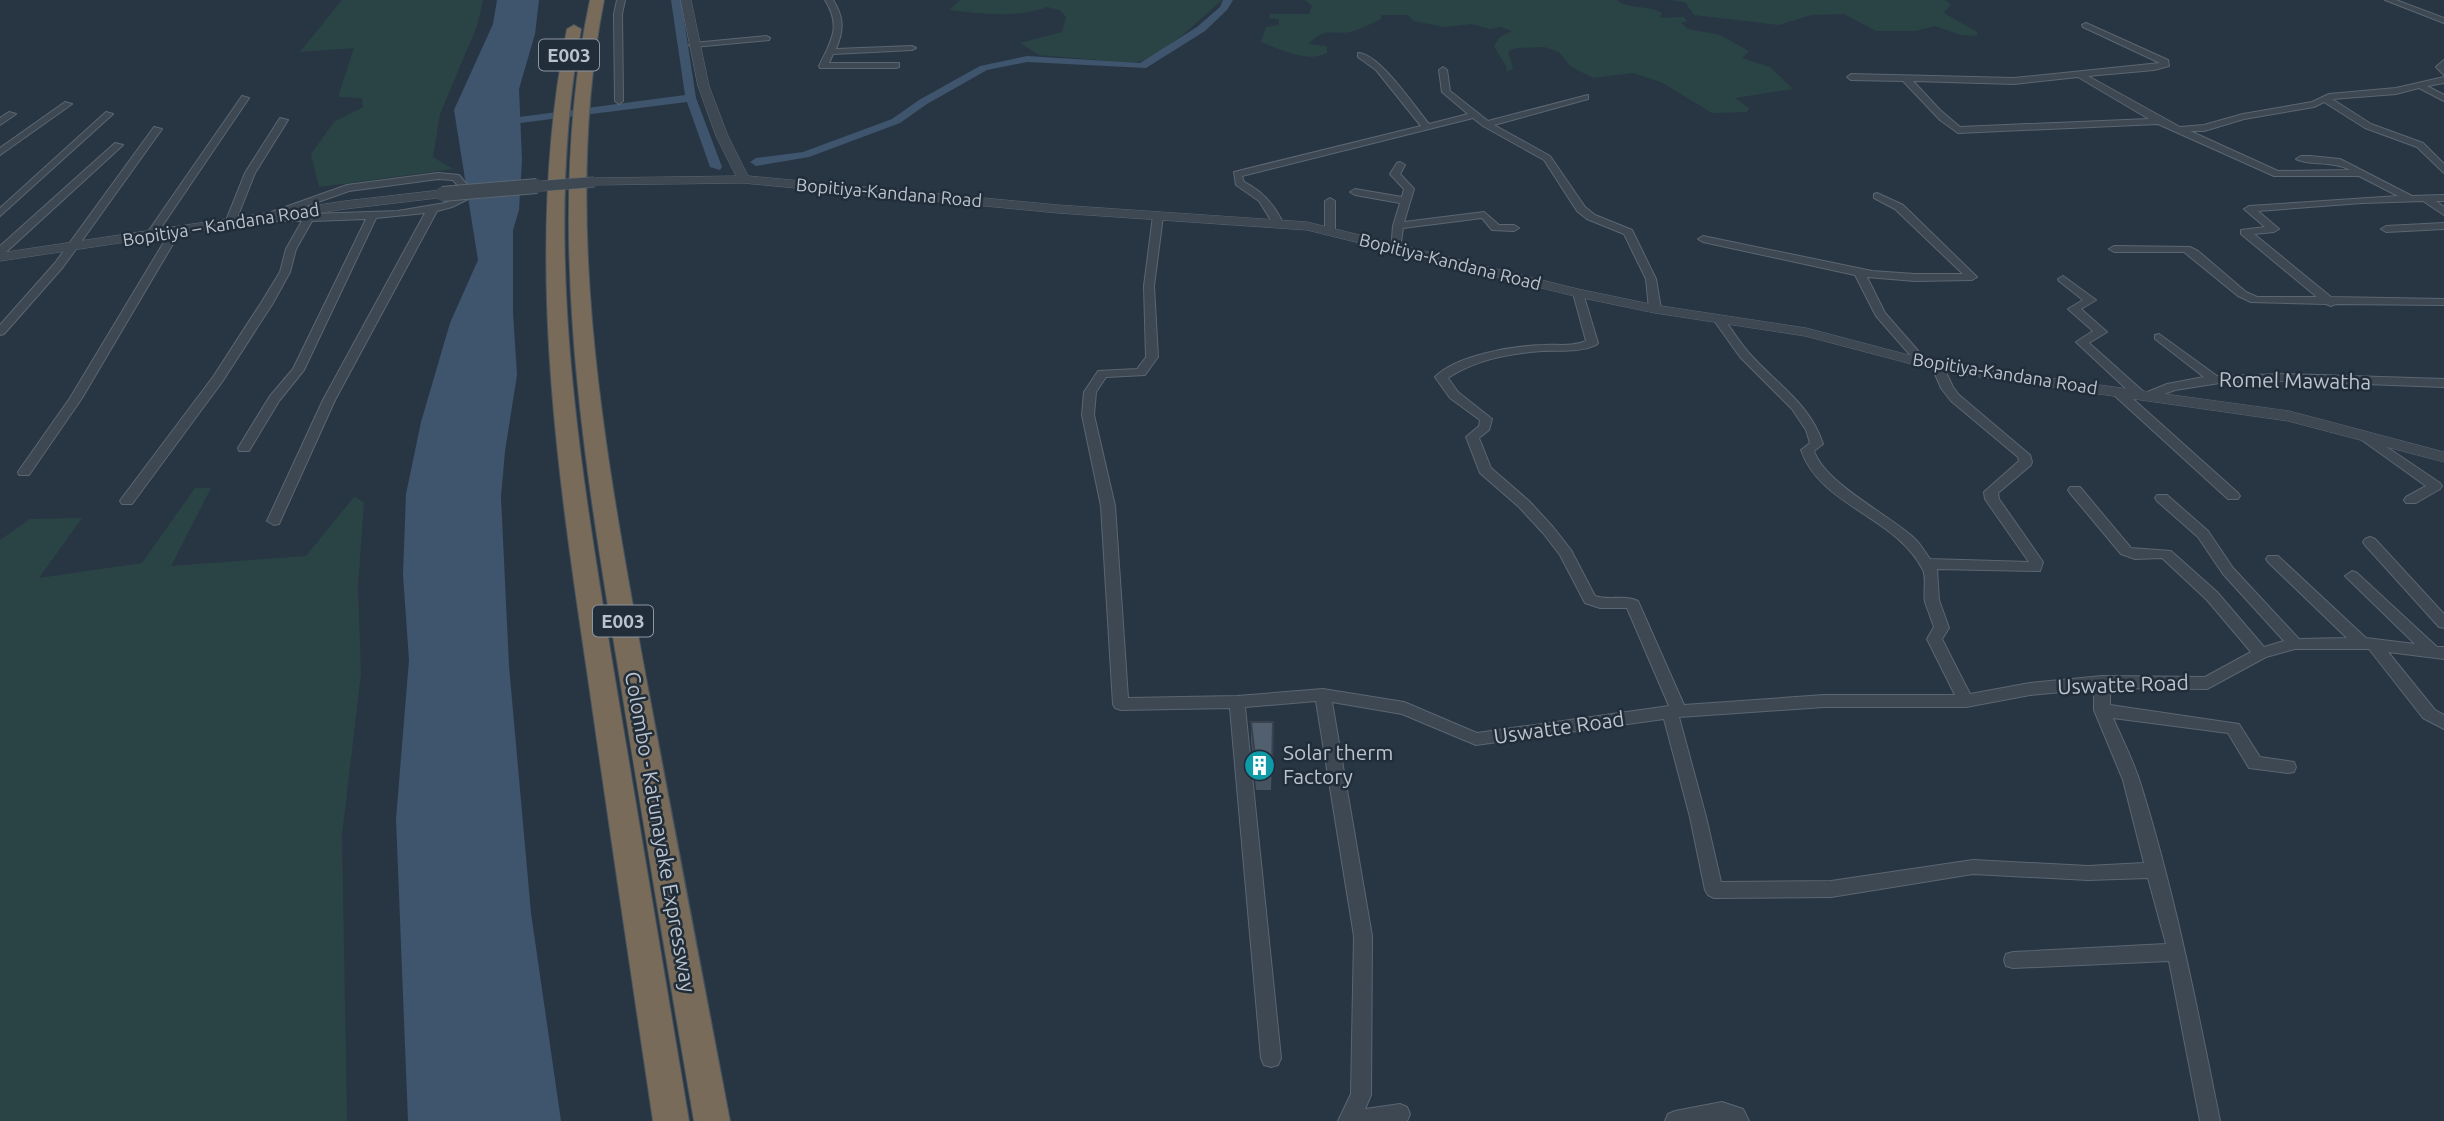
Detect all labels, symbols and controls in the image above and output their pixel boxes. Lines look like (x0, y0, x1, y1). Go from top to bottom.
road number: E003 (539, 40, 599, 70)
street label: Bopitiya-Kandana Road (795, 174, 983, 210)
street label: Bopitiya – Kandana Road (121, 199, 321, 249)
street label: Bopitiya-Kandana Road (1357, 229, 1543, 293)
street label: Bopitiya-Kandana Road (1911, 349, 2099, 397)
street label: Romel Mawatha (2219, 367, 2371, 393)
road number: E003 (593, 606, 653, 636)
street label: Colombo - Katunayake Expressway (621, 670, 701, 994)
street label: Uswatte Road (2057, 670, 2189, 698)
street label: Uswatte Road (1492, 706, 1626, 748)
place label: Solar therm Factory (1283, 740, 1393, 788)
building icon: Solar therm Factory (1243, 748, 1277, 782)

